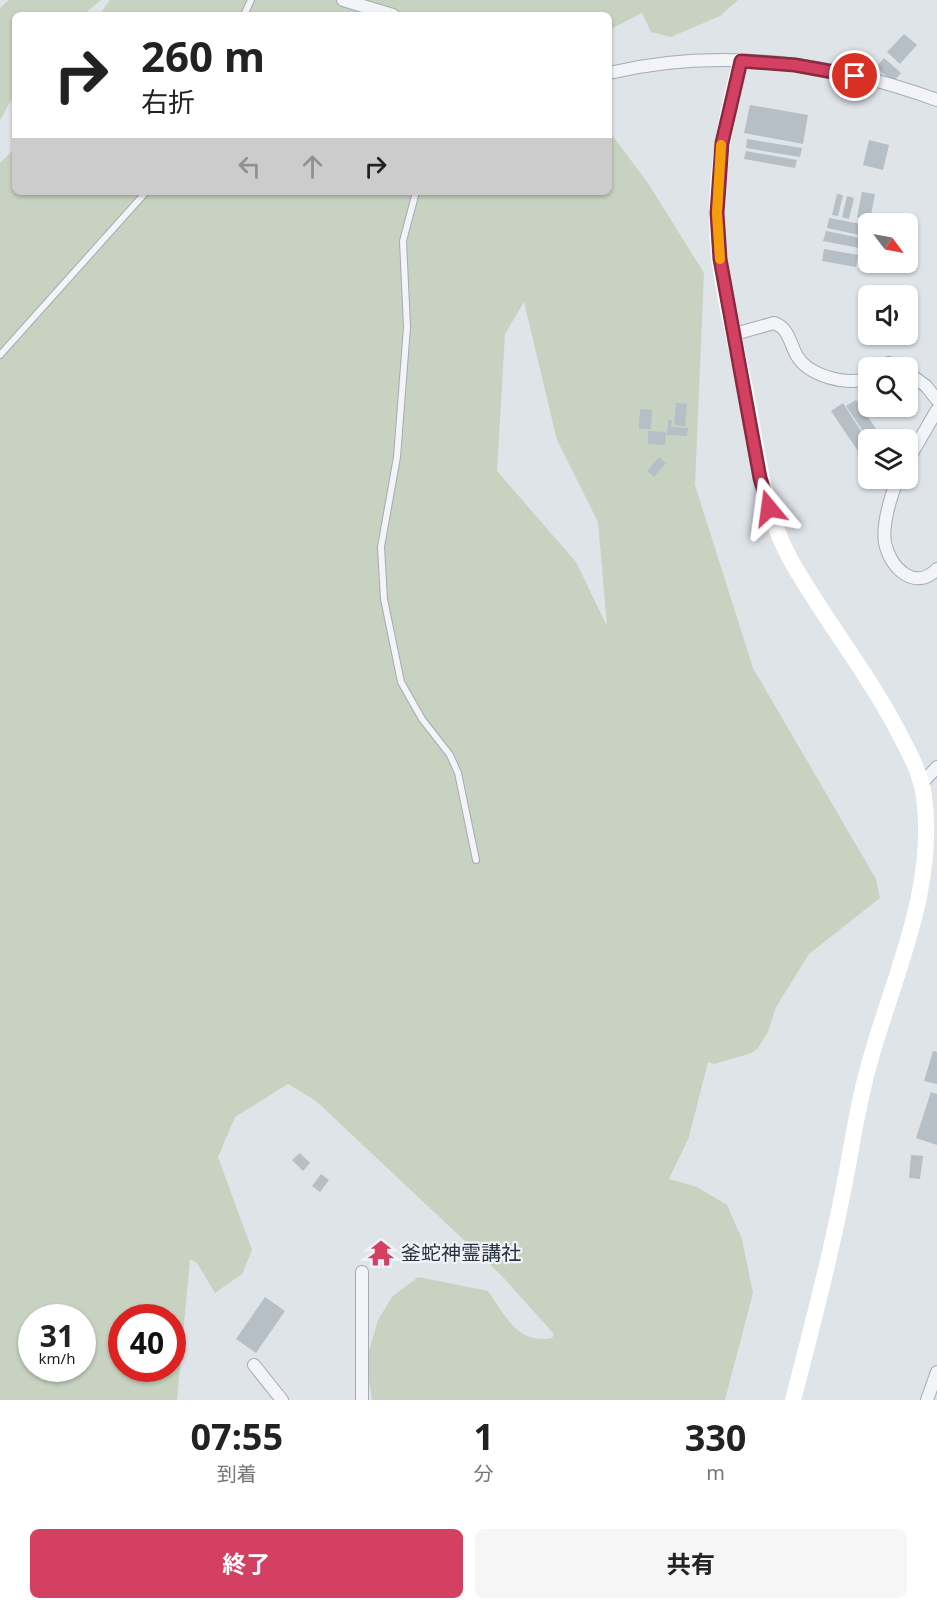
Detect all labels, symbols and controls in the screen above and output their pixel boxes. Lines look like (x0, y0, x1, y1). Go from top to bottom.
text: 260 m (141, 27, 265, 84)
icon: right (42, 36, 120, 114)
pin (829, 50, 880, 101)
icon: arrive (838, 59, 871, 92)
text: 右折 (141, 83, 195, 120)
icon: left (233, 150, 266, 183)
icon: ahead (296, 150, 329, 183)
icon: right (359, 150, 392, 183)
north arrow (858, 213, 918, 273)
map controls (858, 213, 918, 489)
button: sound (858, 285, 918, 345)
button: search (858, 357, 918, 417)
button: layers (858, 429, 918, 489)
position arrow (737, 476, 801, 540)
temple icon: 釜蛇神霊講社 (366, 1238, 396, 1268)
place label: 釜蛇神霊講社 (401, 1239, 521, 1266)
speed limit sign: 40 (108, 1304, 186, 1382)
text: 31 (40, 1315, 74, 1356)
text: km/h (39, 1348, 75, 1368)
text: 07:55 (191, 1412, 283, 1461)
text: 1 (474, 1412, 494, 1461)
text: 330 (685, 1413, 746, 1462)
text: m (706, 1459, 725, 1486)
text: 到着 (217, 1460, 257, 1487)
text: 分 (474, 1460, 494, 1487)
button: 終了 (30, 1529, 463, 1598)
button: 共有 (475, 1529, 907, 1598)

